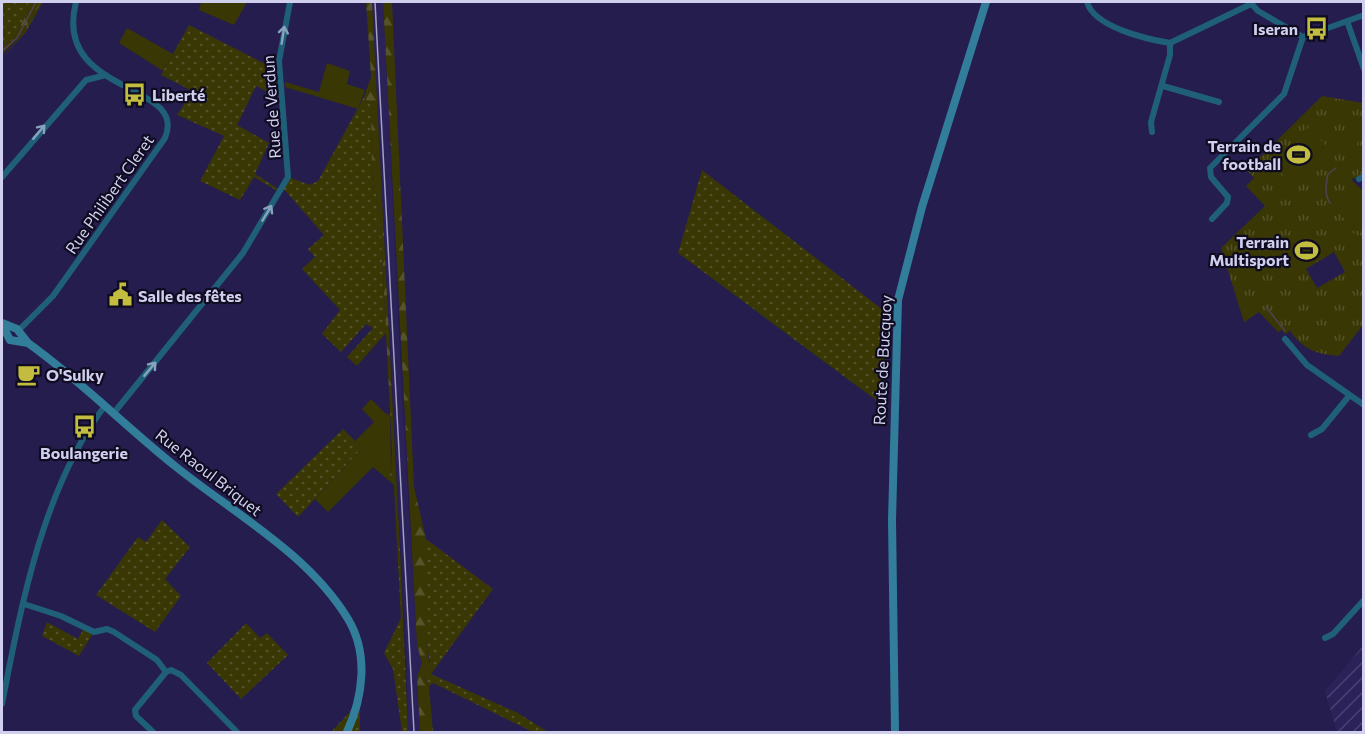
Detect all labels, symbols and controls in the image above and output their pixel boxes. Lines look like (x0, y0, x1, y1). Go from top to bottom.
bus stop icon: Iseran (1303, 15, 1329, 41)
place label: Iseran (1253, 19, 1298, 38)
one-way arrow (277, 26, 288, 45)
street label: Rue de Verdun (258, 55, 284, 159)
bus stop icon: Liberté (121, 81, 147, 107)
place label: Liberté (152, 85, 205, 104)
one-way arrow (32, 124, 45, 140)
street label: Rue Philibert Cleret (61, 130, 157, 257)
place label: Terrain de football (1207, 136, 1281, 173)
sports icon: Terrain de football (1286, 141, 1312, 167)
one-way arrow (261, 205, 273, 222)
place label: Terrain Multisport (1209, 232, 1289, 269)
sports icon: Terrain Multisport (1294, 237, 1320, 263)
public building icon: Salle des fêtes (107, 282, 133, 308)
place label: Salle des fêtes (138, 286, 242, 305)
street label: Route de Bucquoy (869, 294, 895, 426)
cafe icon: O'Sulky (15, 361, 41, 387)
one-way arrow (144, 361, 157, 377)
place label: O'Sulky (46, 365, 104, 384)
bus stop icon: Boulangerie (71, 414, 97, 440)
street label: Rue Raoul Briquet (152, 425, 266, 520)
place label: Boulangerie (40, 443, 128, 462)

